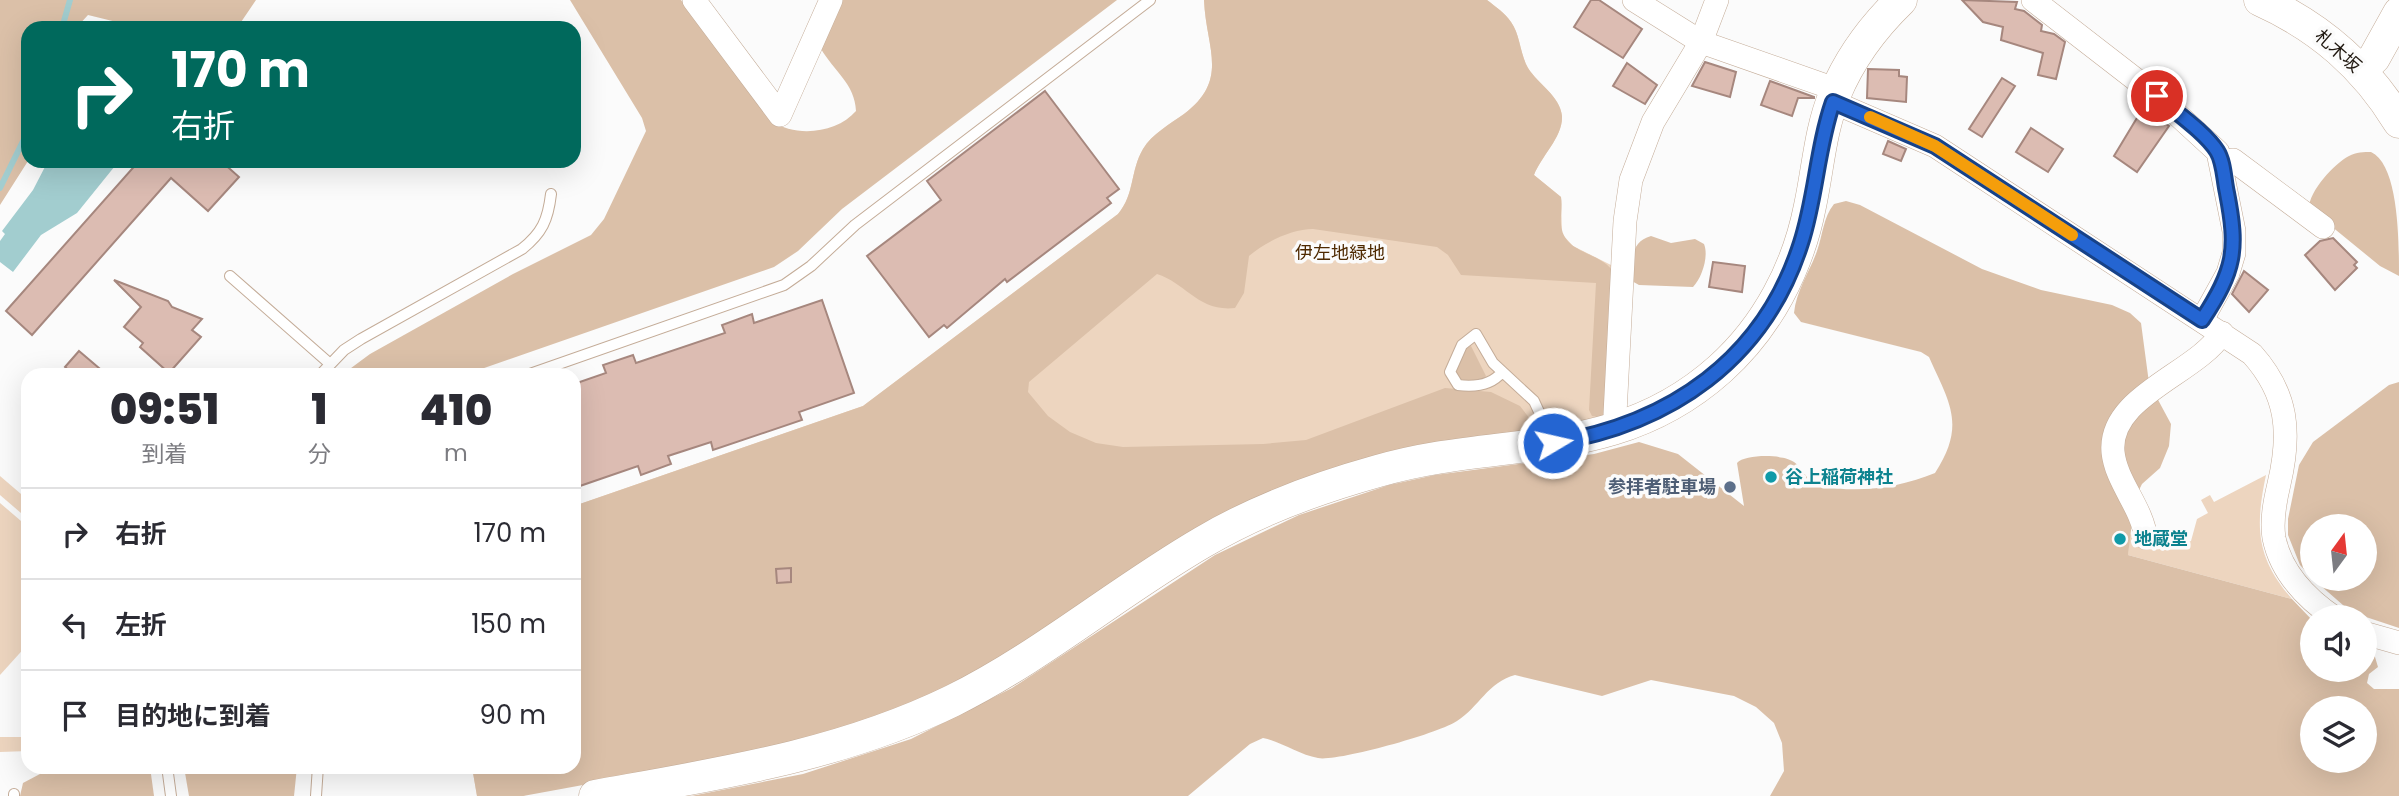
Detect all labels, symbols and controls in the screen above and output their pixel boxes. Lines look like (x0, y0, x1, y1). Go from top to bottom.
street label: 札木坂 (2310, 23, 2367, 78)
text: 170 m (171, 36, 310, 104)
icon: right (56, 49, 147, 140)
pin (2127, 66, 2187, 126)
icon: arrive (2138, 77, 2176, 115)
text: 右折 (171, 103, 235, 148)
park label: 伊左地緑地 (1295, 240, 1385, 265)
text: 09:51 (110, 380, 219, 439)
text: 1 (311, 380, 327, 439)
text: 410 (419, 381, 492, 440)
position arrow (1516, 406, 1590, 480)
text: m (444, 437, 468, 469)
text: 到着 (141, 438, 187, 470)
text: 分 (308, 438, 331, 470)
place label: 谷上稲荷神社 (1785, 464, 1893, 489)
marker: 谷上稲荷神社 (1763, 469, 1779, 485)
place label: 参拝者駐車場 (1608, 474, 1716, 499)
marker: 参拝者駐車場 (1722, 479, 1738, 495)
north arrow (2300, 514, 2376, 592)
map controls (2300, 514, 2377, 773)
icon: right (56, 515, 94, 553)
text: 170 m (473, 515, 546, 551)
text: 右折 (115, 516, 167, 552)
place label: 地蔵堂 (2134, 526, 2188, 551)
marker: 地蔵堂 (2112, 531, 2128, 547)
button: sound (2300, 605, 2377, 682)
icon: left (56, 606, 94, 644)
text: 150 m (471, 606, 546, 642)
text: 左折 (115, 607, 167, 643)
button: layers (2300, 696, 2377, 773)
icon: arrive (56, 697, 94, 735)
text: 90 m (480, 697, 546, 733)
text: 目的地に到着 (115, 698, 271, 734)

